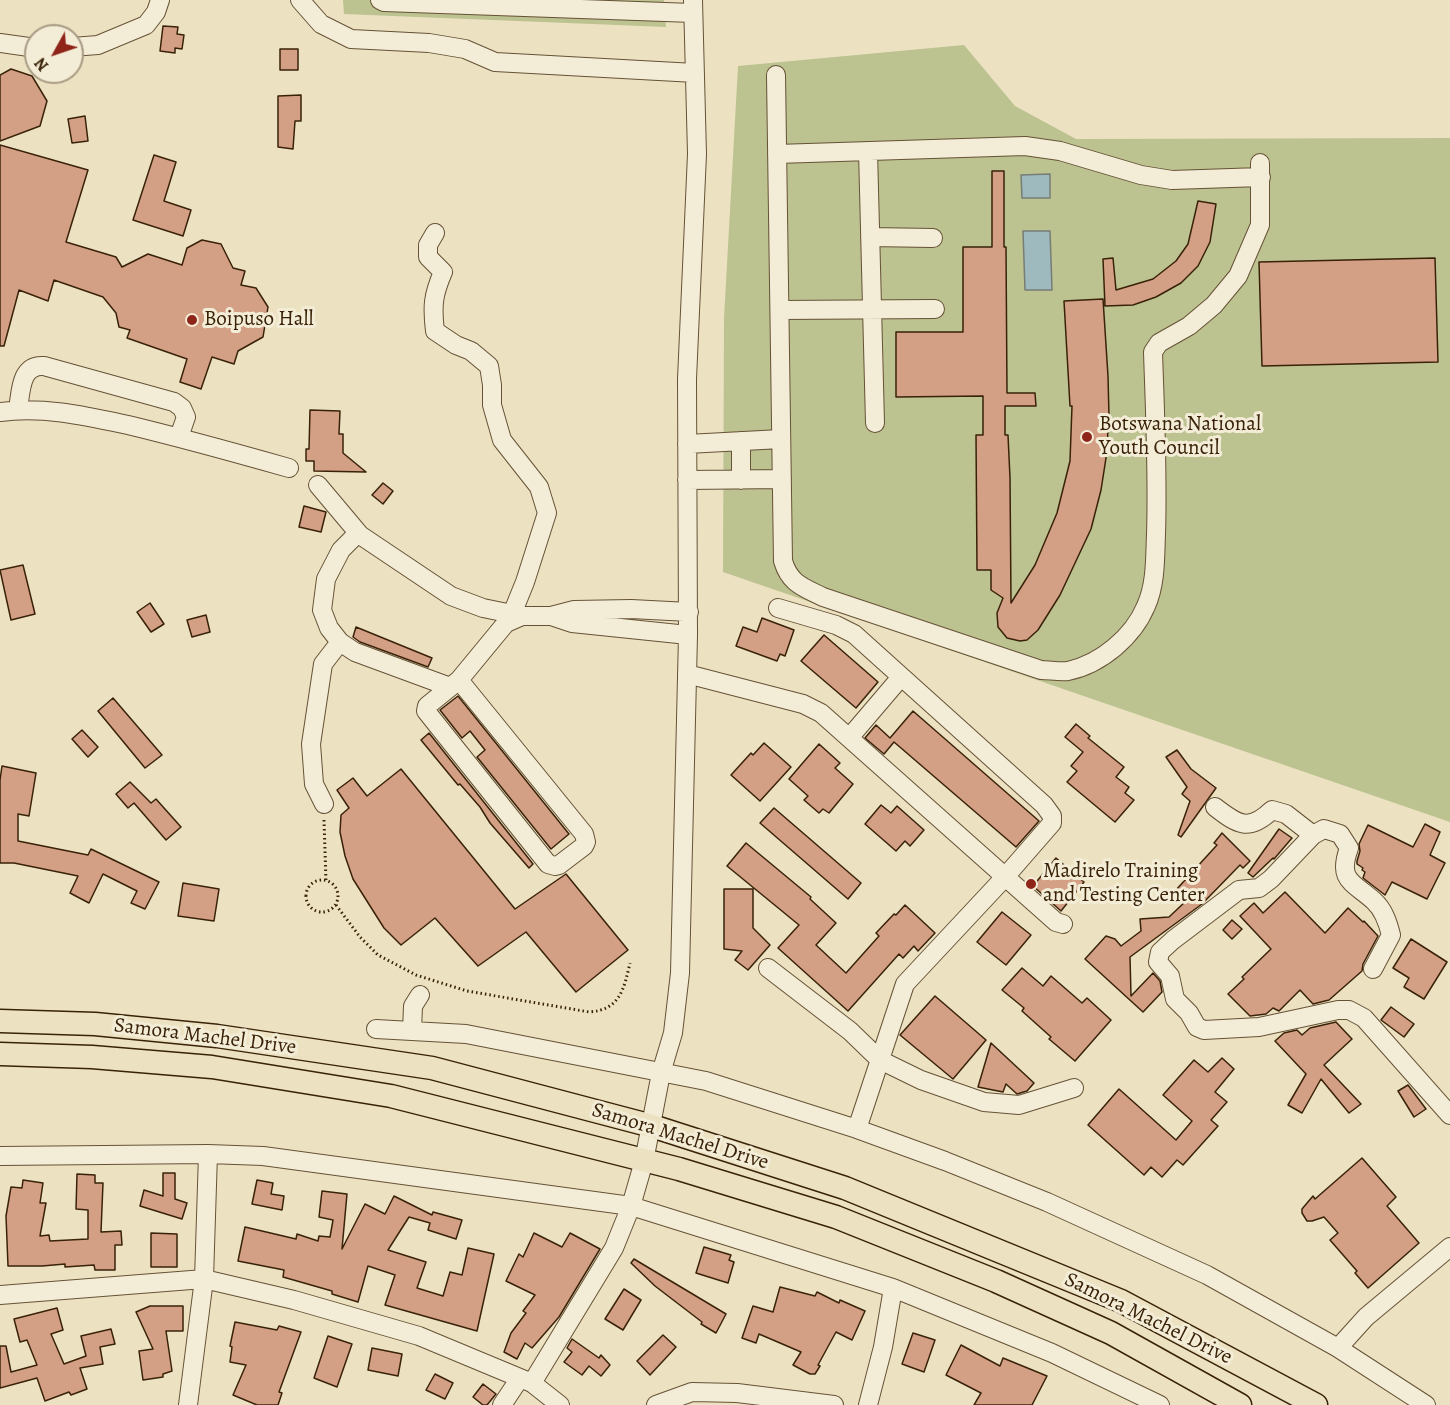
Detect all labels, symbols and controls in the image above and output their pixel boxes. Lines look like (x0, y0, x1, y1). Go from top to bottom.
north arrow (24, 24, 84, 84)
text: N (30, 53, 54, 76)
place label: Boipuso Hall (204, 307, 314, 333)
marker: Boipuso Hall (185, 313, 199, 327)
place label: Botswana National Youth Council (1099, 412, 1261, 462)
marker: Botswana National Youth Council (1080, 430, 1094, 444)
place label: Madirelo Training and Testing Center (1043, 859, 1205, 909)
marker: Madirelo Training and Testing Center (1024, 877, 1038, 891)
street label: Samora Machel Drive (112, 1013, 298, 1061)
street label: Samora Machel Drive (589, 1098, 771, 1176)
street label: Samora Machel Drive (1060, 1267, 1236, 1371)

